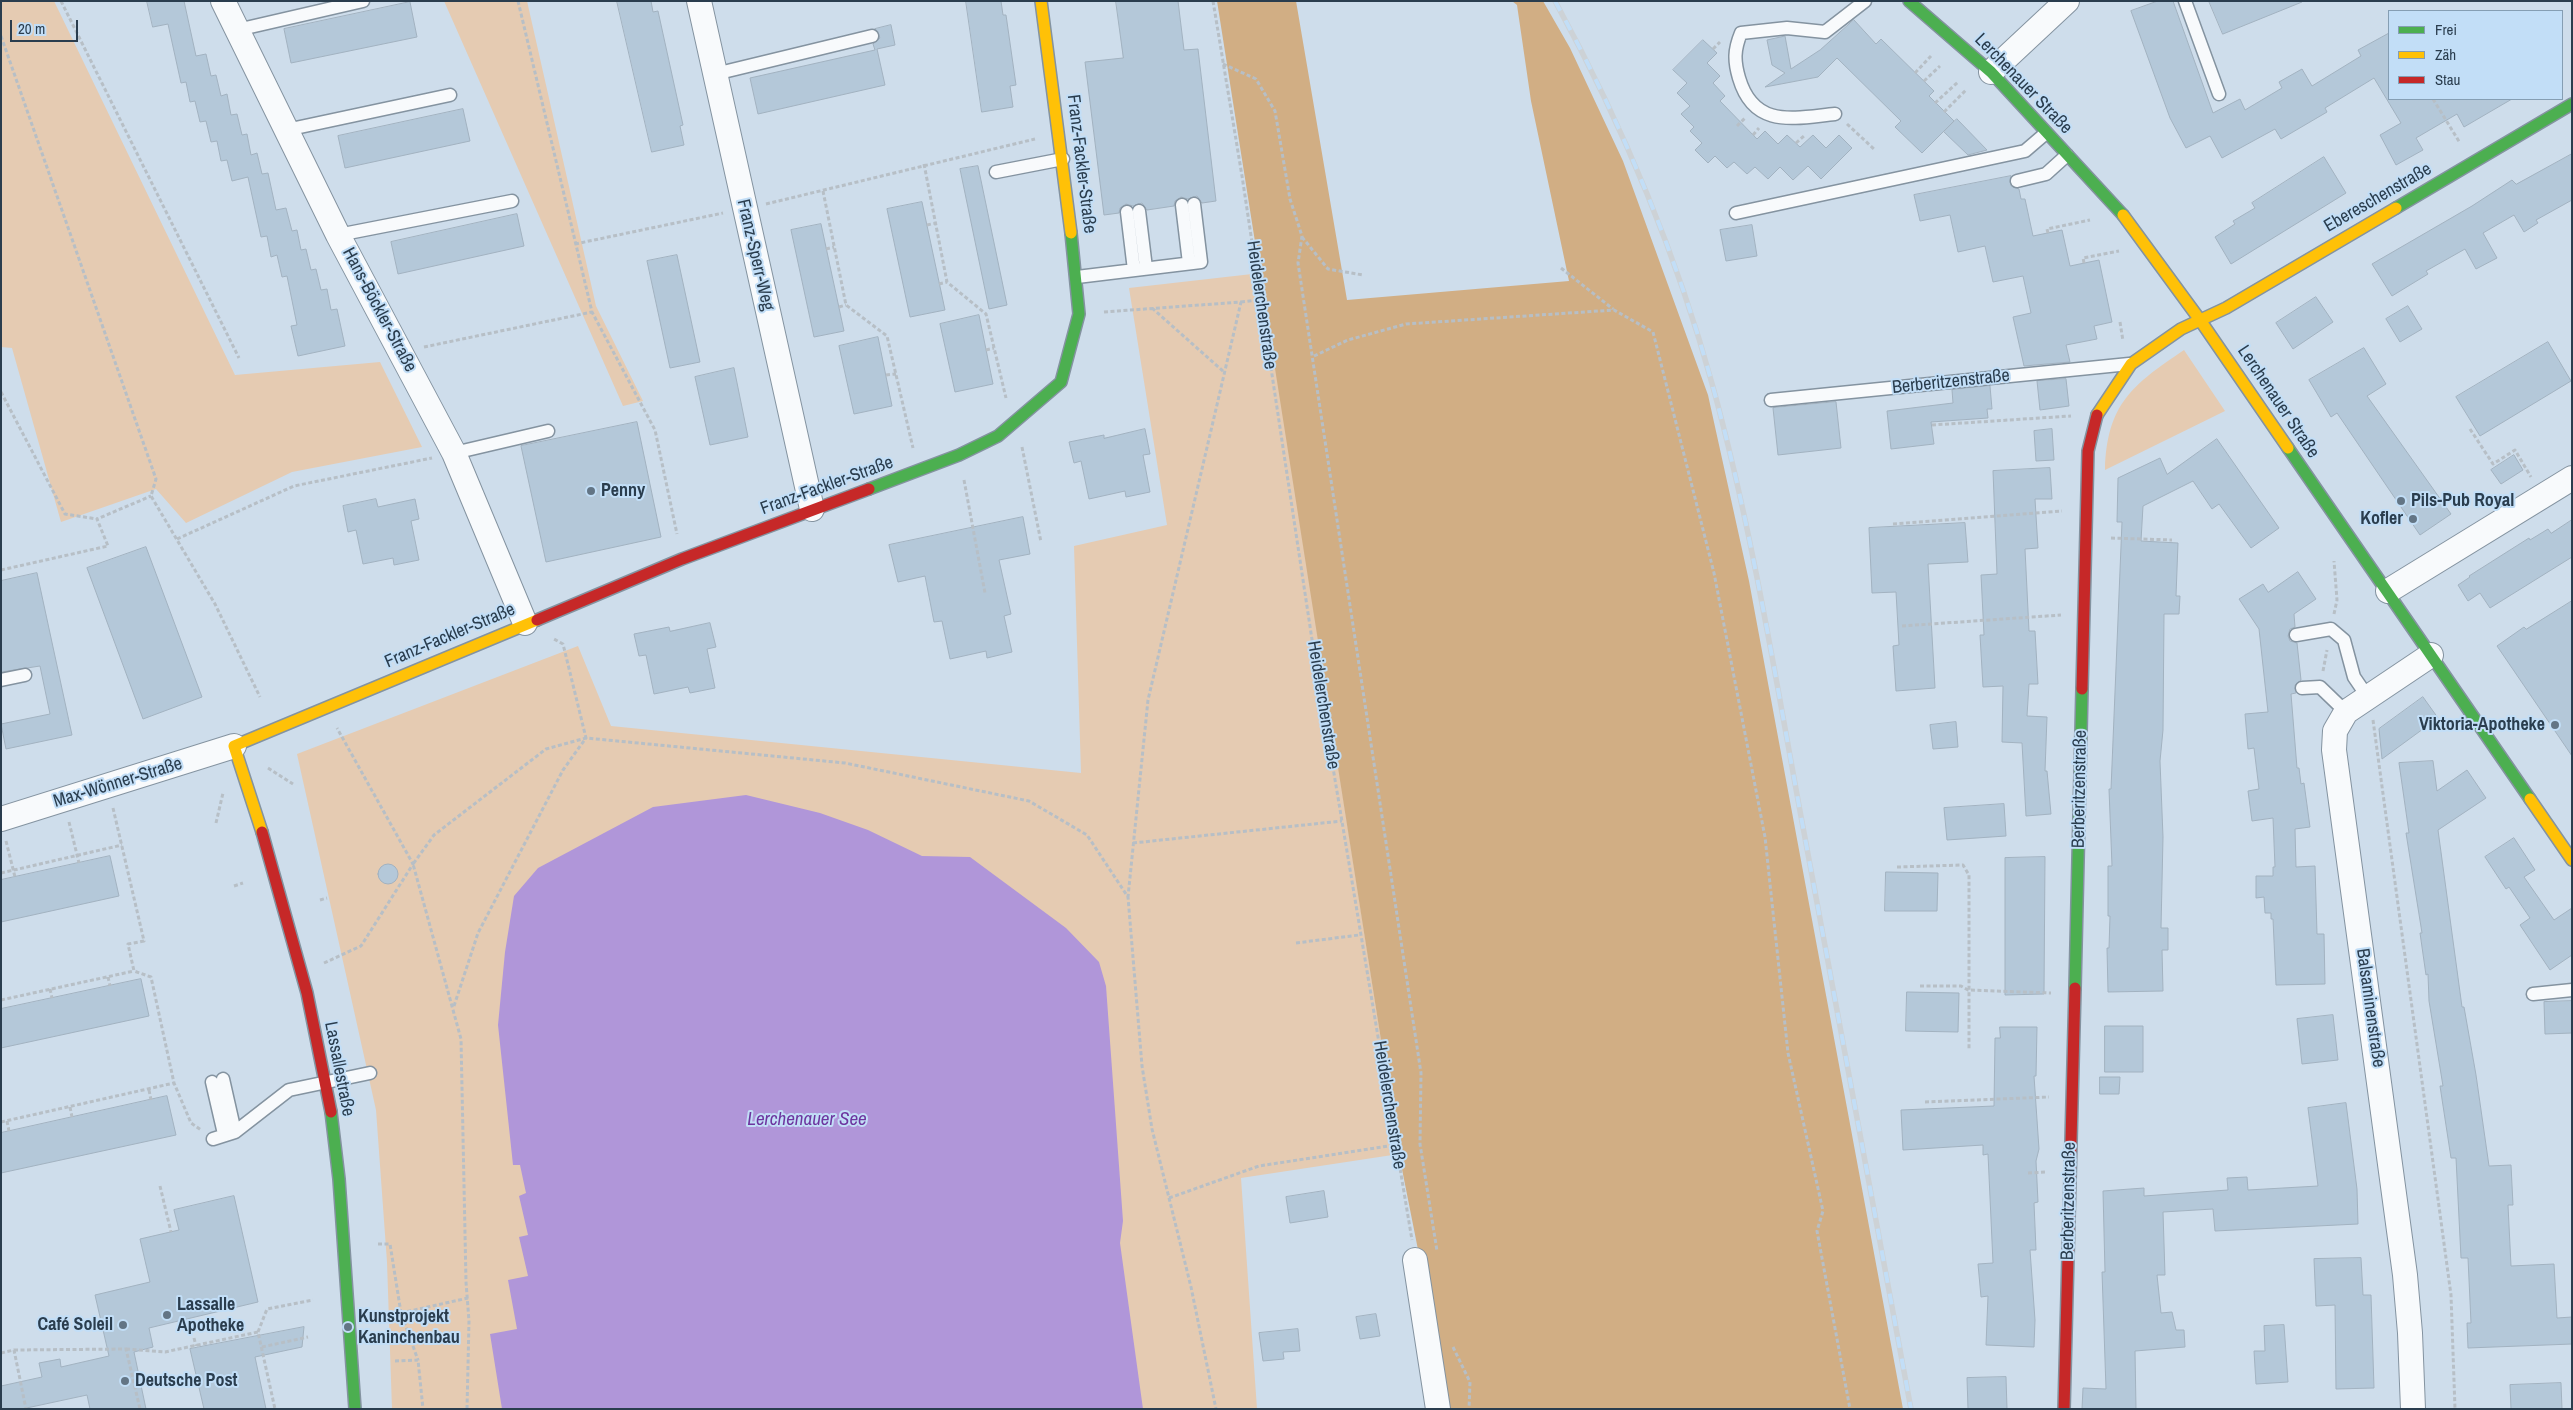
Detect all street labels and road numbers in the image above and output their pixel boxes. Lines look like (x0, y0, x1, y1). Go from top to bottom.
street label: Lerchenauer Straße (1970, 29, 2076, 139)
street label: Franz-Fackler-Straße (1062, 93, 1100, 235)
street label: Ebereschenstraße (2320, 158, 2436, 238)
street label: Franz-Sperr-Weg (732, 197, 778, 313)
street label: Heidelerchenstraße (1241, 239, 1281, 371)
street label: Hans-Böckler-Straße (337, 244, 421, 376)
street label: Lerchenauer Straße (2232, 342, 2324, 462)
street label: Berberitzenstraße (1891, 365, 2011, 399)
street label: Franz-Fackler-Straße (758, 452, 896, 520)
street label: Franz-Fackler-Straße (382, 599, 518, 673)
street label: Heidelerchenstraße (1302, 639, 1344, 771)
street label: Berberitzenstraße (2068, 730, 2092, 848)
street label: Max-Wönner-Straße (51, 753, 185, 813)
street label: Balsaminenstraße (2351, 947, 2389, 1069)
street label: Lassallestraße (319, 1020, 359, 1118)
street label: Heidelerchenstraße (1368, 1039, 1410, 1171)
street label: Berberitzenstraße (2057, 1142, 2081, 1260)

